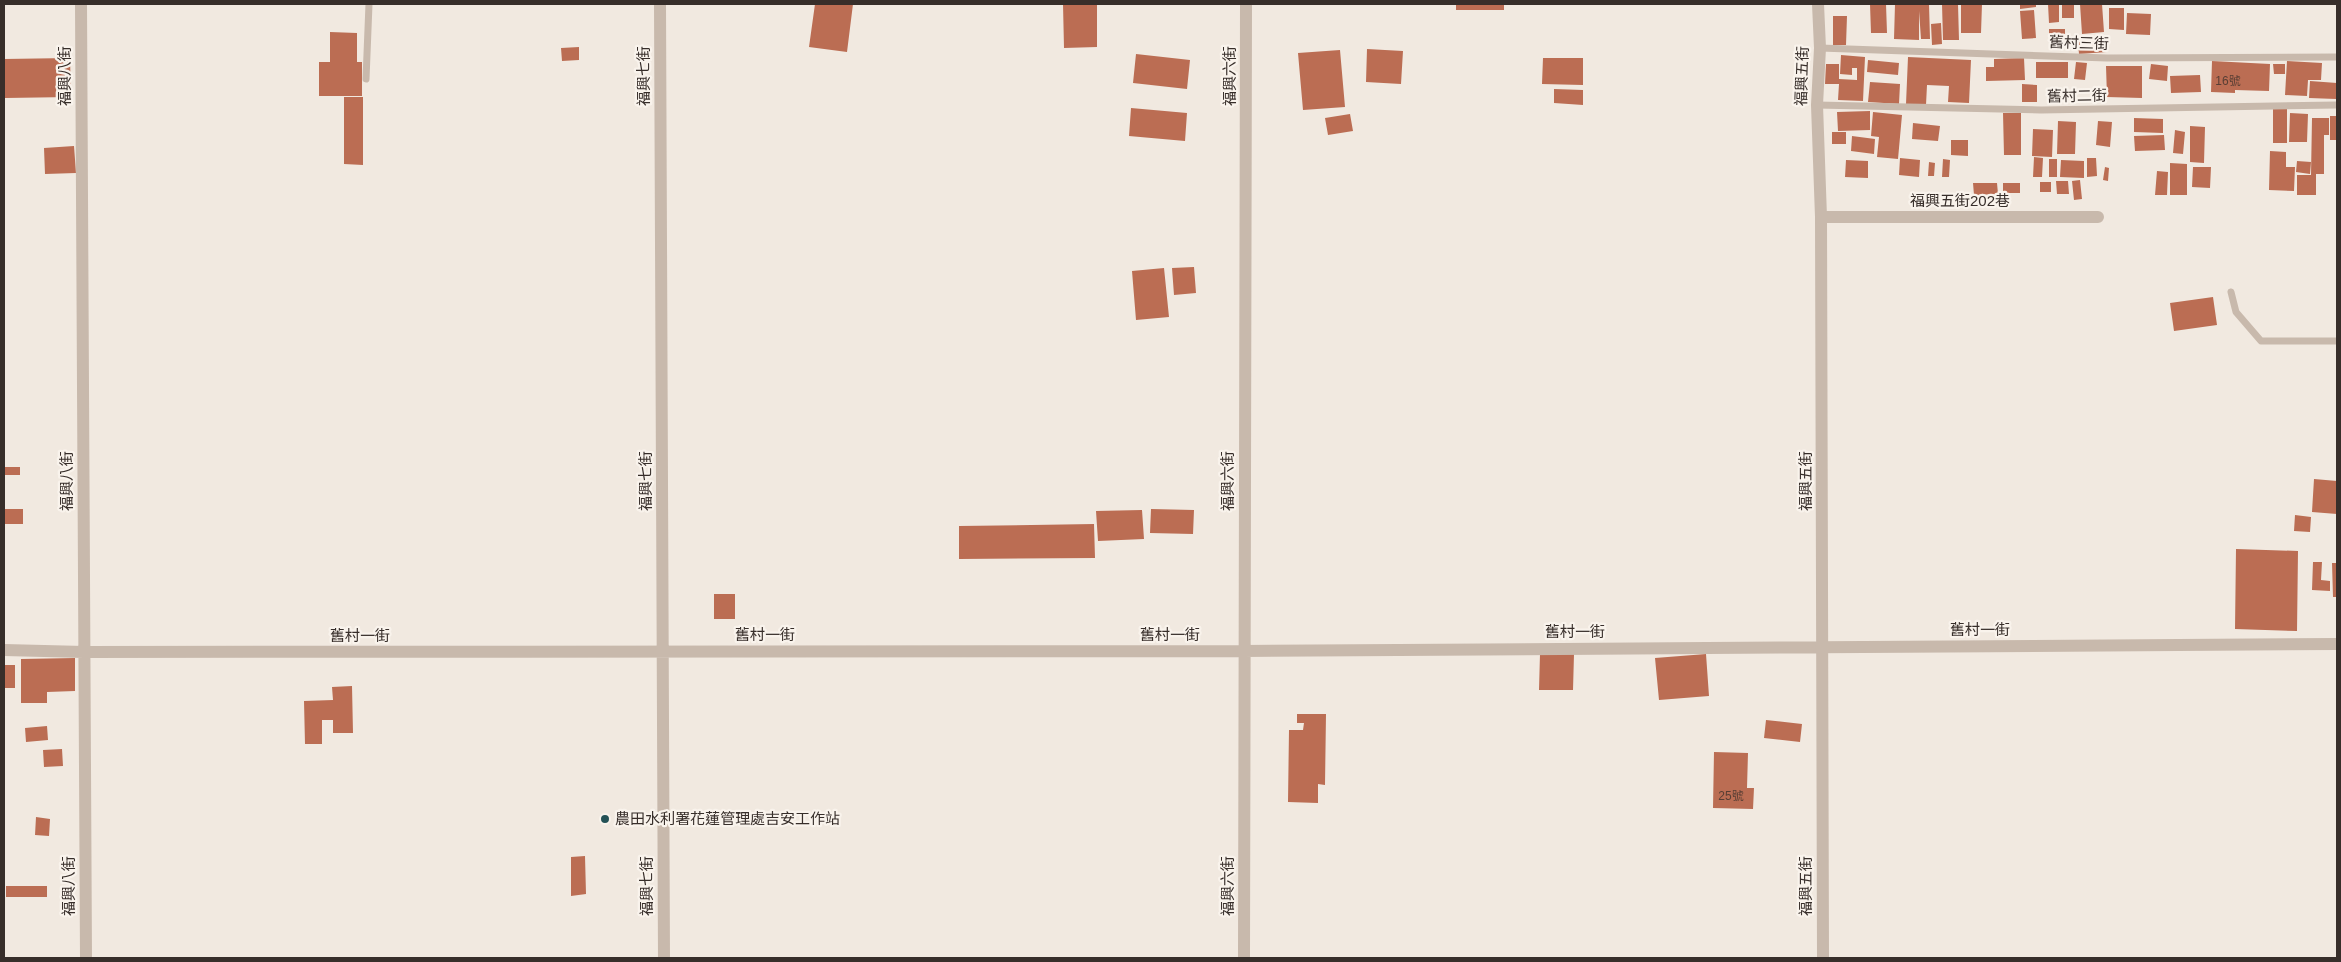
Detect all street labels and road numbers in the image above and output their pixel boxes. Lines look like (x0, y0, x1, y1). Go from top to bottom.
street label: 舊村三街 (2049, 33, 2109, 52)
street label: 福興八街 (56, 46, 73, 106)
street label: 福興七街 (635, 46, 652, 106)
street label: 福興六街 (1221, 46, 1238, 106)
street label: 福興五街 (1792, 46, 1811, 106)
street label: 舊村二街 (2047, 86, 2107, 105)
street label: 福興五街202巷 (1910, 192, 2010, 209)
street label: 福興八街 (58, 451, 75, 511)
street label: 福興七街 (637, 451, 654, 511)
street label: 福興六街 (1219, 451, 1236, 511)
street label: 福興五街 (1797, 451, 1814, 511)
street label: 舊村一街 (1950, 621, 2010, 638)
street label: 舊村一街 (1545, 623, 1605, 640)
street label: 舊村一街 (735, 626, 795, 643)
street label: 舊村一街 (1140, 626, 1200, 643)
street label: 舊村一街 (330, 627, 390, 644)
street label: 福興八街 (60, 856, 77, 916)
street label: 福興七街 (638, 856, 655, 916)
street label: 福興六街 (1219, 856, 1236, 916)
street label: 福興五街 (1797, 856, 1814, 916)

